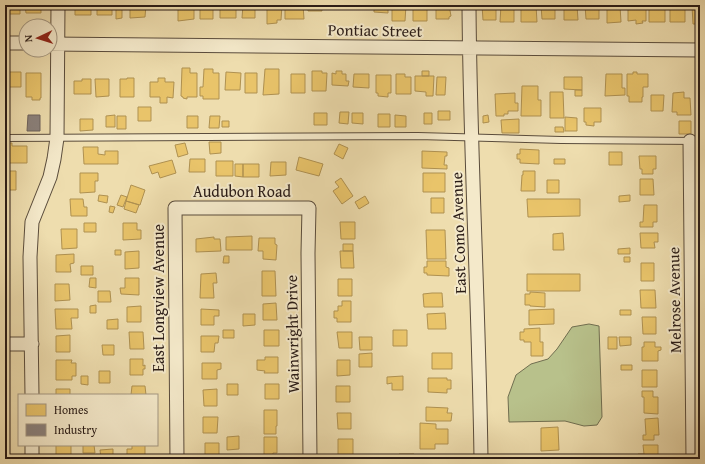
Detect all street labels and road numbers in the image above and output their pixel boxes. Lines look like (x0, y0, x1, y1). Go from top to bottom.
street label: Pontiac Street (328, 17, 423, 43)
street label: East Como Avenue (444, 172, 472, 294)
street label: Audubon Road (193, 179, 291, 203)
street label: East Longview Avenue (146, 224, 170, 372)
street label: Melrose Avenue (661, 247, 687, 353)
street label: Wainwright Drive (279, 275, 305, 393)

